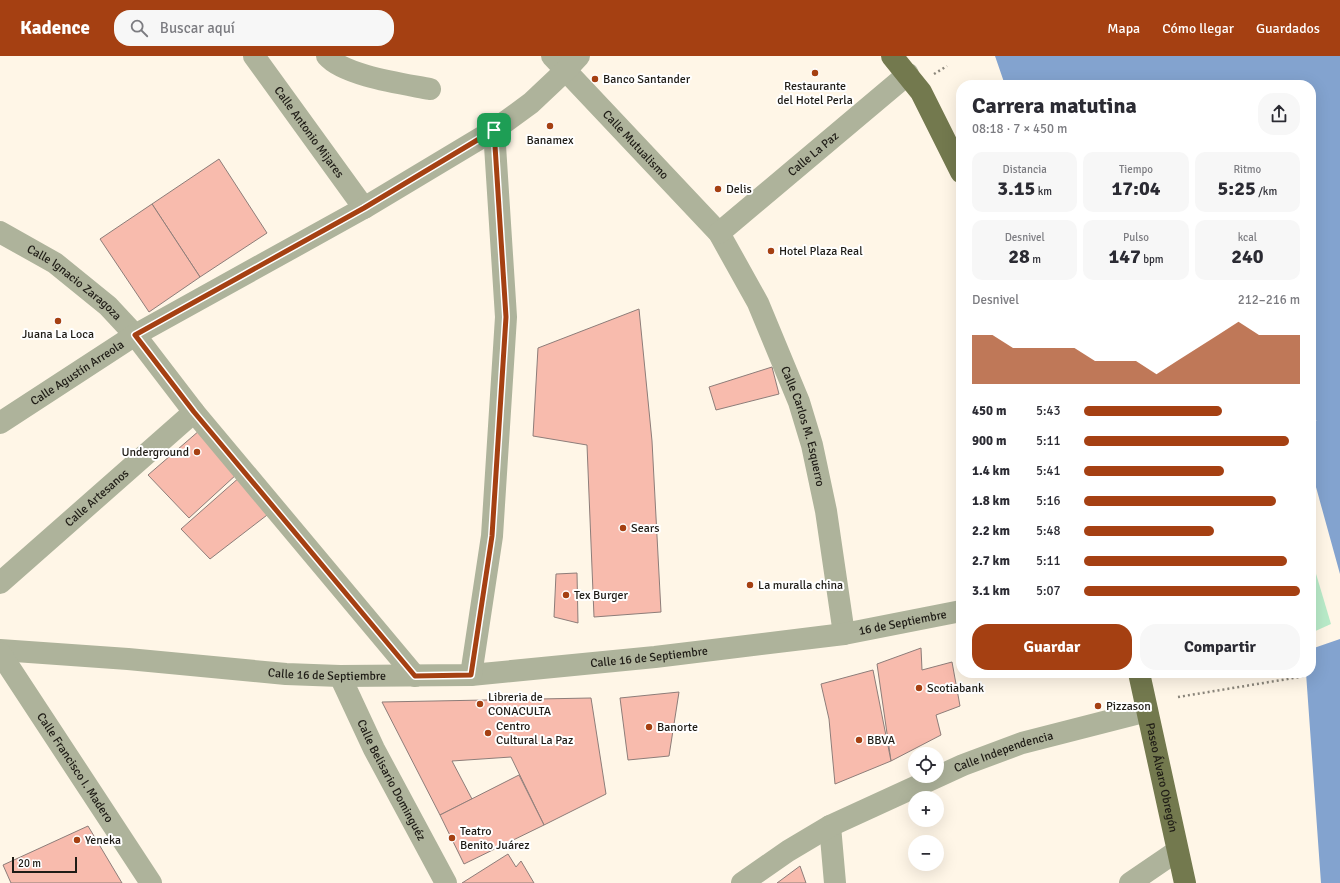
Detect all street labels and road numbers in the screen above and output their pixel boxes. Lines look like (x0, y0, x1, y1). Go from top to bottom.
street label: Calle Antonio Mijares (271, 83, 347, 181)
street label: Calle Mutualismo (599, 107, 672, 183)
street label: Calle La Paz (785, 128, 842, 179)
street label: Calle Ignacio Zaragoza (24, 241, 125, 323)
street label: Calle Agustín Arreola (27, 337, 127, 409)
street label: Calle Carlos M. Esquerro (777, 364, 828, 488)
street label: Calle Artesanos (62, 466, 132, 530)
street label: 16 de Septiembre (857, 607, 948, 638)
street label: Calle 16 de Septiembre (590, 643, 709, 671)
street label: Calle 16 de Septiembre (267, 665, 386, 684)
street label: Calle Francisco I. Madero (34, 710, 117, 825)
street label: Calle Belisario Dominguéz (354, 717, 429, 843)
street label: Paseo Álvaro Obregón (1143, 721, 1181, 834)
street label: Calle Independencia (951, 728, 1055, 776)

